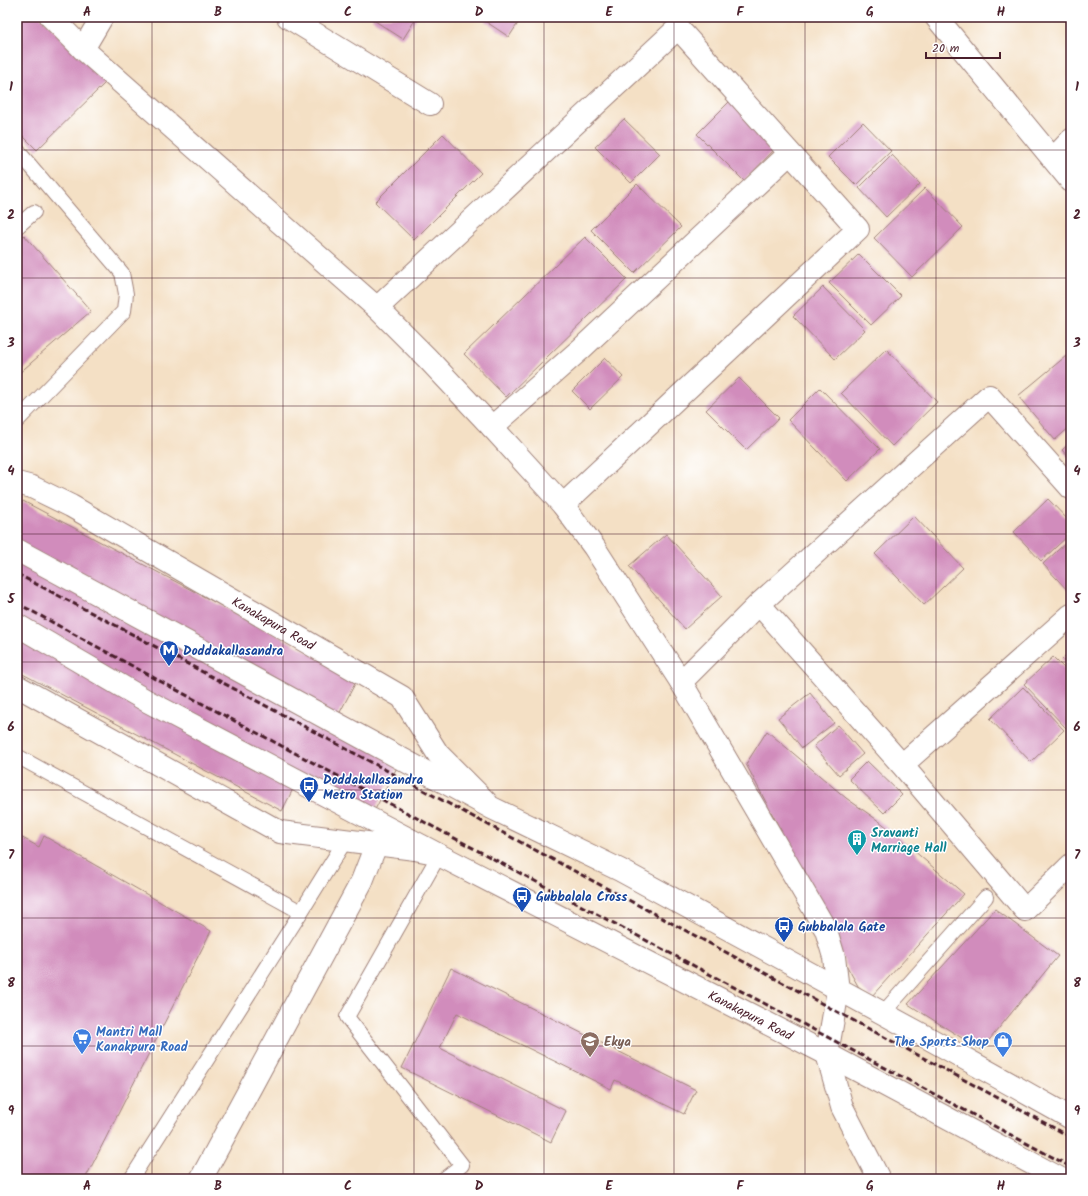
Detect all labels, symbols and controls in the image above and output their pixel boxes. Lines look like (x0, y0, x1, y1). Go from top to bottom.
text: A (83, 2, 91, 23)
text: B (214, 2, 222, 23)
text: C (344, 2, 352, 23)
text: D (475, 2, 484, 23)
text: E (605, 2, 613, 23)
text: F (736, 2, 744, 23)
text: G (866, 2, 874, 23)
text: H (997, 2, 1006, 23)
scale bar (926, 34, 1000, 60)
text: 20 m (932, 39, 960, 58)
text: 1 (9, 77, 13, 98)
text: 1 (1075, 77, 1079, 98)
text: 2 (7, 205, 15, 226)
text: 2 (1073, 205, 1081, 226)
text: 3 (6, 333, 15, 354)
text: 3 (1072, 333, 1081, 354)
text: 4 (7, 461, 15, 482)
text: 4 (1073, 461, 1081, 482)
text: 5 (7, 589, 16, 610)
text: 5 (1073, 589, 1082, 610)
street label: Kanakapura Road (227, 592, 319, 657)
metro station icon: Doddakallasandra (158, 639, 180, 667)
place label: Doddakallasandra (183, 641, 283, 662)
text: 6 (7, 717, 15, 738)
text: 6 (1073, 717, 1081, 738)
place label: Doddakallasandra Metro Station (323, 770, 423, 806)
bus stop icon: Doddakallasandra Metro Station (298, 775, 320, 803)
place label: Sravanti Marriage Hall (871, 823, 947, 859)
building icon: Sravanti Marriage Hall (846, 828, 868, 856)
text: 7 (8, 845, 15, 866)
text: 7 (1074, 845, 1081, 866)
bus stop icon: Gubbalala Cross (511, 885, 533, 913)
place label: Gubbalala Cross (536, 887, 627, 908)
bus stop icon: Gubbalala Gate (773, 915, 795, 943)
place label: Gubbalala Gate (798, 917, 886, 938)
text: 8 (7, 973, 15, 994)
text: 8 (1073, 973, 1081, 994)
street label: Kanakapura Road (704, 986, 797, 1047)
place label: Mantri Mall Kanakpura Road (96, 1022, 189, 1058)
supermarket icon: Mantri Mall Kanakpura Road (71, 1027, 93, 1055)
school or university icon: Ekya (579, 1030, 601, 1058)
shop icon: The Sports Shop (992, 1030, 1014, 1058)
place label: Ekya (604, 1032, 631, 1053)
place label: The Sports Shop (894, 1032, 989, 1053)
text: 9 (8, 1101, 15, 1122)
text: 9 (1074, 1101, 1081, 1122)
text: A (83, 1176, 91, 1196)
text: B (214, 1176, 222, 1196)
text: C (344, 1176, 352, 1196)
text: D (475, 1176, 484, 1196)
text: E (605, 1176, 613, 1196)
text: F (736, 1176, 744, 1196)
text: G (866, 1176, 874, 1196)
text: H (997, 1176, 1006, 1196)

